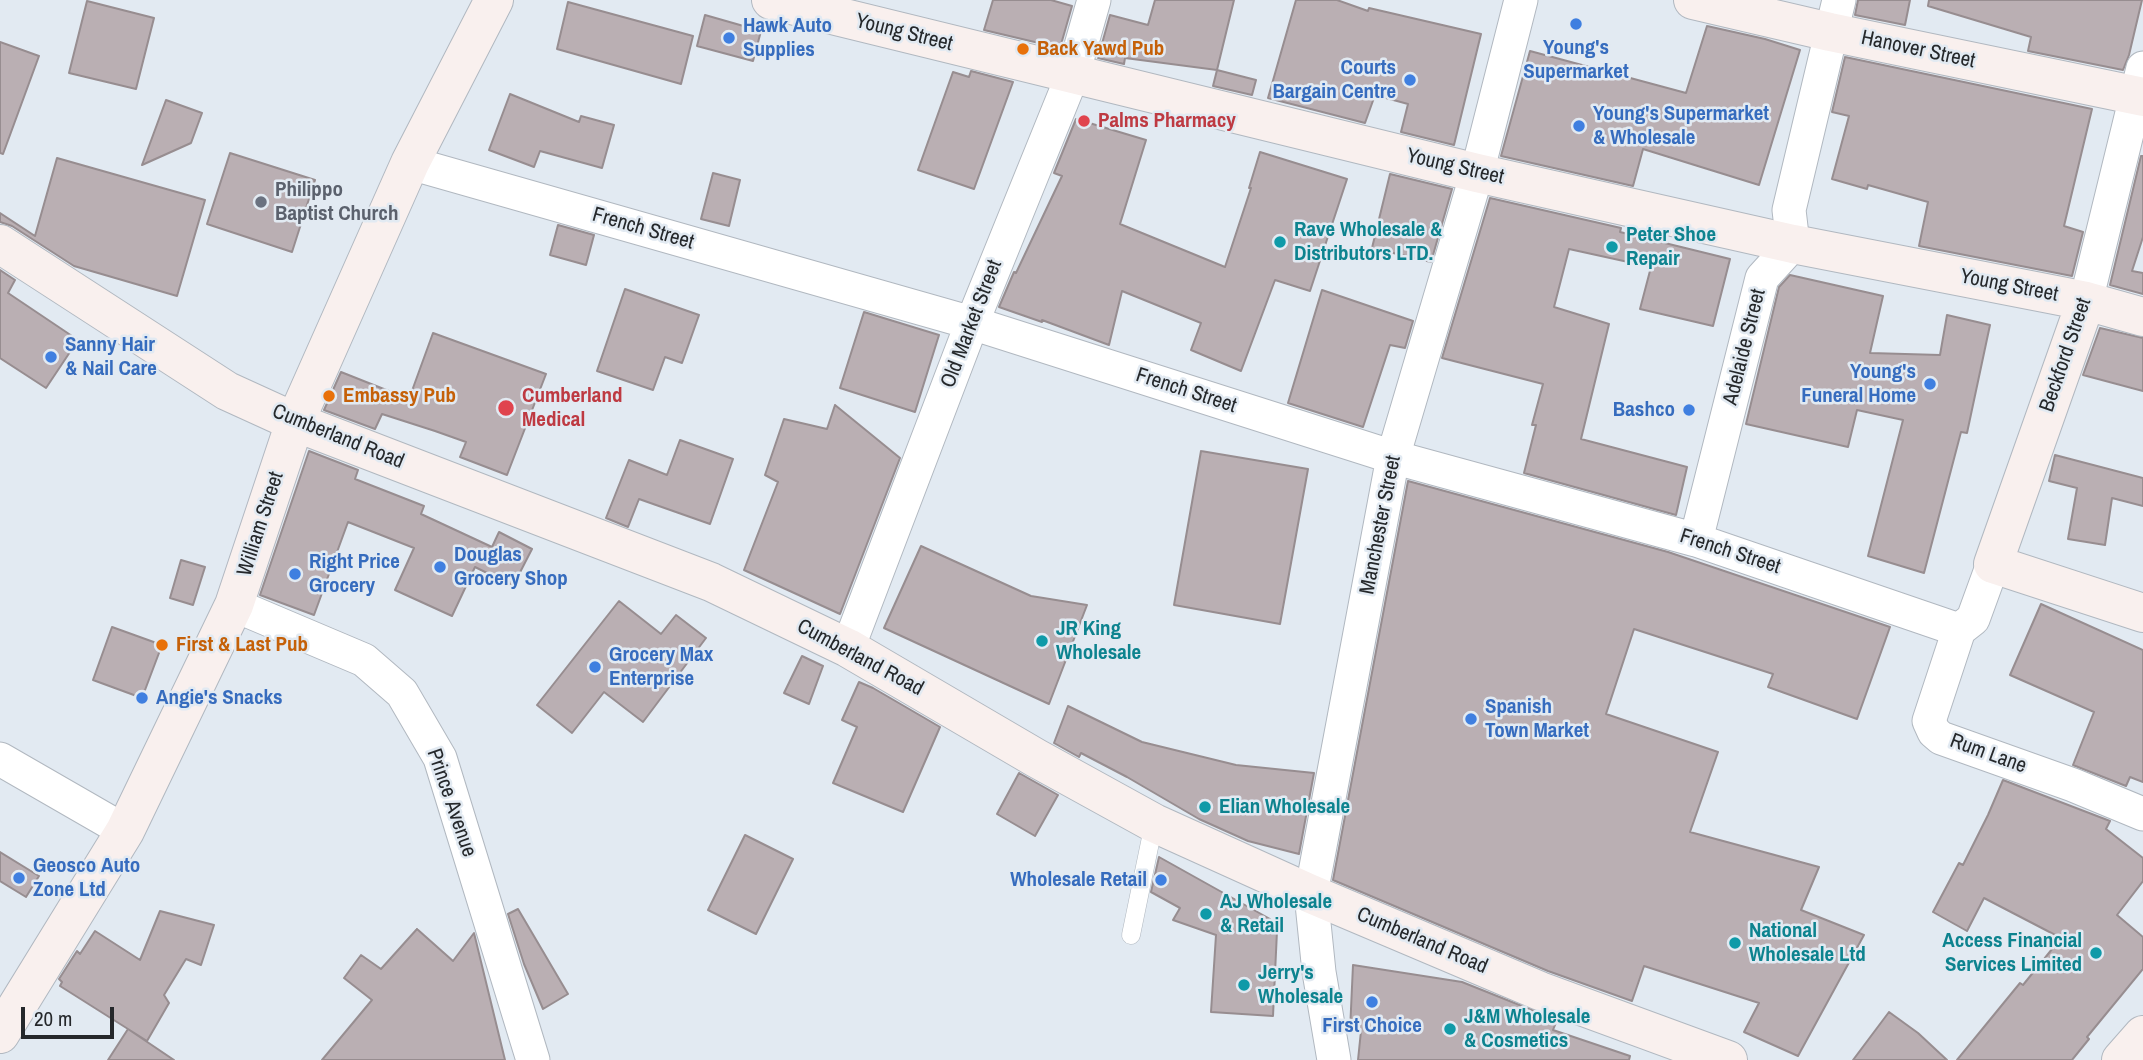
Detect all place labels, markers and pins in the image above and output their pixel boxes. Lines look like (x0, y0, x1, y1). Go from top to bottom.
place label: Hawk Auto Supplies (743, 13, 832, 63)
marker: Young's Supermarket (1568, 16, 1584, 32)
marker: Hawk Auto Supplies (721, 30, 737, 46)
place label: Young's Supermarket (1523, 35, 1629, 85)
place label: Back Yawd Pub (1037, 36, 1164, 62)
marker: Back Yawd Pub (1015, 41, 1031, 57)
place label: Courts Bargain Centre (1273, 55, 1396, 105)
marker: Courts Bargain Centre (1402, 72, 1418, 88)
place label: Young's Supermarket & Wholesale (1593, 101, 1769, 151)
place label: Palms Pharmacy (1098, 108, 1236, 134)
marker: Palms Pharmacy (1076, 113, 1092, 129)
marker: Young's Supermarket & Wholesale (1571, 118, 1587, 134)
place label: Philippo Baptist Church (275, 177, 398, 227)
marker: Philippo Baptist Church (253, 194, 269, 210)
place label: Rave Wholesale & Distributors LTD. (1294, 217, 1442, 267)
place label: Peter Shoe Repair (1626, 222, 1716, 272)
marker: Rave Wholesale & Distributors LTD. (1272, 234, 1288, 250)
marker: Peter Shoe Repair (1604, 239, 1620, 255)
place label: Sanny Hair & Nail Care (65, 332, 157, 382)
marker: Sanny Hair & Nail Care (43, 349, 59, 365)
place label: Young's Funeral Home (1801, 359, 1916, 409)
marker: Young's Funeral Home (1922, 376, 1938, 392)
place label: Embassy Pub (343, 383, 456, 409)
place label: Cumberland Medical (522, 383, 622, 433)
marker: Embassy Pub (321, 388, 337, 404)
place label: Bashco (1613, 397, 1675, 423)
marker: Cumberland Medical (496, 398, 516, 418)
marker: Bashco (1681, 402, 1697, 418)
place label: Douglas Grocery Shop (454, 542, 568, 592)
place label: Right Price Grocery (309, 549, 400, 599)
marker: Douglas Grocery Shop (432, 559, 448, 575)
marker: Right Price Grocery (287, 566, 303, 582)
place label: JR King Wholesale (1056, 616, 1141, 666)
place label: First & Last Pub (176, 632, 308, 658)
marker: JR King Wholesale (1034, 633, 1050, 649)
marker: First & Last Pub (154, 637, 170, 653)
place label: Grocery Max Enterprise (609, 642, 713, 692)
marker: Grocery Max Enterprise (587, 659, 603, 675)
place label: Angie's Snacks (156, 685, 283, 711)
marker: Angie's Snacks (134, 690, 150, 706)
place label: Spanish Town Market (1485, 694, 1589, 744)
marker: Spanish Town Market (1463, 711, 1479, 727)
place label: Elian Wholesale (1219, 794, 1350, 820)
marker: Elian Wholesale (1197, 799, 1213, 815)
place label: Geosco Auto Zone Ltd (33, 853, 140, 903)
place label: Wholesale Retail (1010, 867, 1147, 893)
marker: Geosco Auto Zone Ltd (11, 870, 27, 886)
marker: Wholesale Retail (1153, 872, 1169, 888)
place label: AJ Wholesale & Retail (1220, 889, 1332, 939)
marker: AJ Wholesale & Retail (1198, 906, 1214, 922)
place label: National Wholesale Ltd (1749, 918, 1866, 968)
place label: Access Financial Services Limited (1942, 928, 2082, 978)
marker: National Wholesale Ltd (1727, 935, 1743, 951)
marker: Access Financial Services Limited (2088, 945, 2104, 961)
place label: Jerry's Wholesale (1258, 960, 1343, 1010)
marker: Jerry's Wholesale (1236, 977, 1252, 993)
marker: First Choice (1364, 994, 1380, 1010)
place label: J&M Wholesale & Cosmetics (1464, 1004, 1590, 1054)
place label: First Choice (1322, 1013, 1422, 1039)
marker: J&M Wholesale & Cosmetics (1442, 1021, 1458, 1037)

